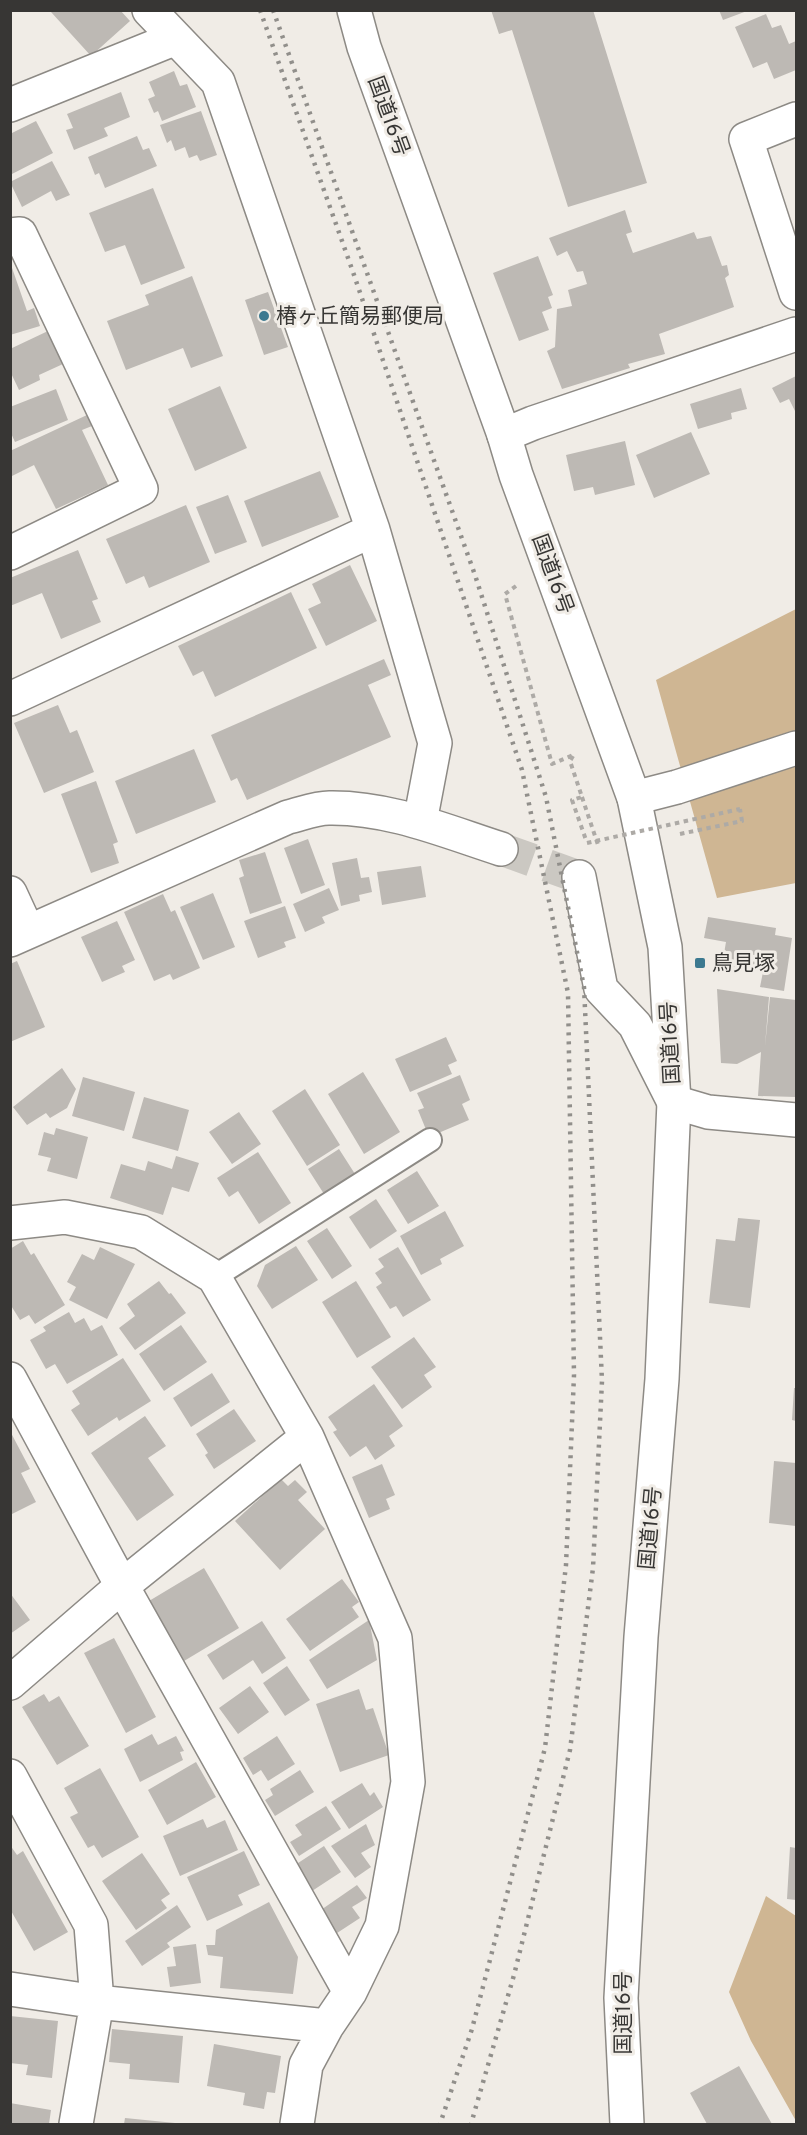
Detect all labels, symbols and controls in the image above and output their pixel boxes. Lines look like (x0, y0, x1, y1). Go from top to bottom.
street label: 国道16号 (361, 73, 415, 160)
place label: 椿ヶ丘簡易郵便局 (276, 304, 444, 331)
marker: 椿ヶ丘簡易郵便局 (257, 309, 271, 323)
street label: 国道16号 (525, 531, 579, 618)
place label: 鳥見塚 (712, 951, 775, 978)
marker: 鳥見塚 (693, 956, 707, 970)
street label: 国道16号 (656, 1001, 687, 1085)
street label: 国道16号 (634, 1485, 669, 1571)
street label: 国道16号 (611, 1971, 638, 2055)

